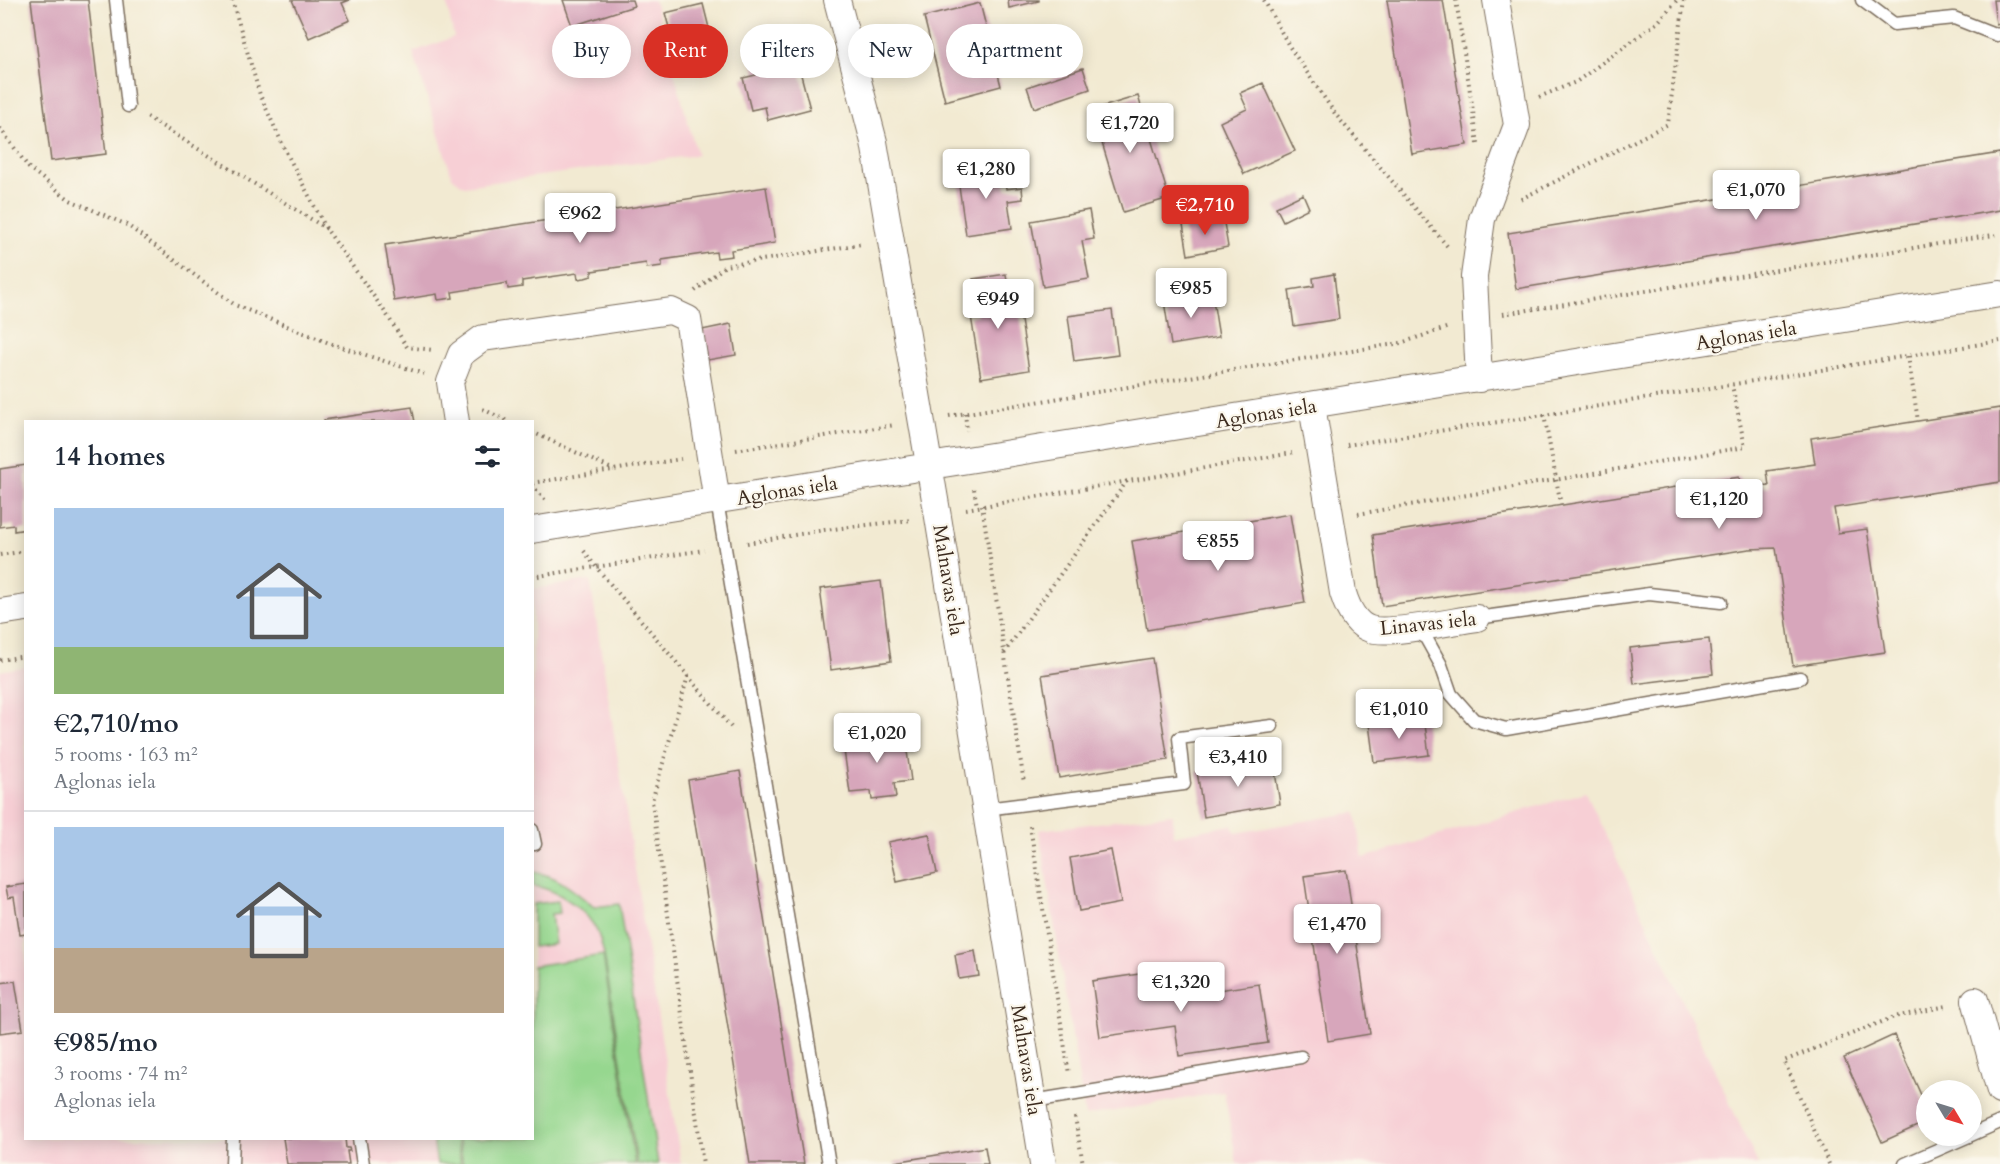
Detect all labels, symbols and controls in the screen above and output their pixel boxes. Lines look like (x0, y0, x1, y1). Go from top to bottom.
chip: Buy (552, 24, 631, 78)
chip: Rent (643, 24, 728, 78)
chip: Filters (740, 24, 836, 78)
chip: New (848, 24, 934, 78)
chip: Apartment (946, 24, 1083, 78)
pin: €1,720 (1081, 103, 1179, 154)
text: €1,720 (1101, 109, 1159, 136)
pin: €1,280 (937, 149, 1035, 200)
text: €1,280 (957, 155, 1015, 182)
pin: €1,070 (1707, 170, 1805, 221)
text: €1,070 (1727, 176, 1785, 203)
pin: €2,710 (1156, 185, 1254, 236)
text: €2,710 (1176, 191, 1234, 218)
pin: €962 (544, 193, 616, 244)
text: €962 (559, 199, 601, 226)
pin: €985 (1155, 268, 1227, 319)
text: €985 (1170, 274, 1212, 301)
pin: €949 (962, 279, 1034, 330)
text: €949 (977, 285, 1019, 312)
street label: Aglonas iela (1694, 314, 1799, 357)
street label: Aglonas iela (1214, 392, 1319, 435)
text: 14 homes (54, 439, 165, 474)
icon: filters (471, 440, 504, 473)
street label: Aglonas iela (735, 469, 840, 512)
pin: €1,120 (1670, 479, 1768, 530)
text: €1,120 (1690, 485, 1748, 512)
pin: €855 (1182, 521, 1254, 572)
street label: Malnavas iela (926, 523, 971, 638)
text: €855 (1197, 527, 1239, 554)
icon: home (225, 547, 333, 655)
street label: Linavas iela (1378, 605, 1478, 642)
pin: €1,010 (1350, 689, 1448, 740)
text: €1,010 (1370, 695, 1428, 722)
text: €2,710/mo (54, 706, 179, 741)
pin: €1,020 (828, 713, 926, 764)
text: €1,020 (848, 719, 906, 746)
pin: €3,410 (1189, 737, 1287, 788)
text: 5 rooms · 163 m² (54, 741, 198, 768)
text: €3,410 (1209, 743, 1267, 770)
text: Aglonas iela (54, 768, 156, 795)
icon: home (225, 866, 333, 974)
pin: €1,470 (1288, 904, 1386, 955)
text: €1,470 (1308, 910, 1366, 937)
pin: €1,320 (1132, 962, 1230, 1013)
text: €1,320 (1152, 968, 1210, 995)
street label: Malnavas iela (1004, 1003, 1049, 1118)
text: €985/mo (54, 1025, 158, 1060)
text: 3 rooms · 74 m² (54, 1060, 187, 1087)
north arrow (1916, 1080, 1982, 1146)
map controls (1916, 1080, 1982, 1146)
text: Aglonas iela (54, 1087, 156, 1114)

